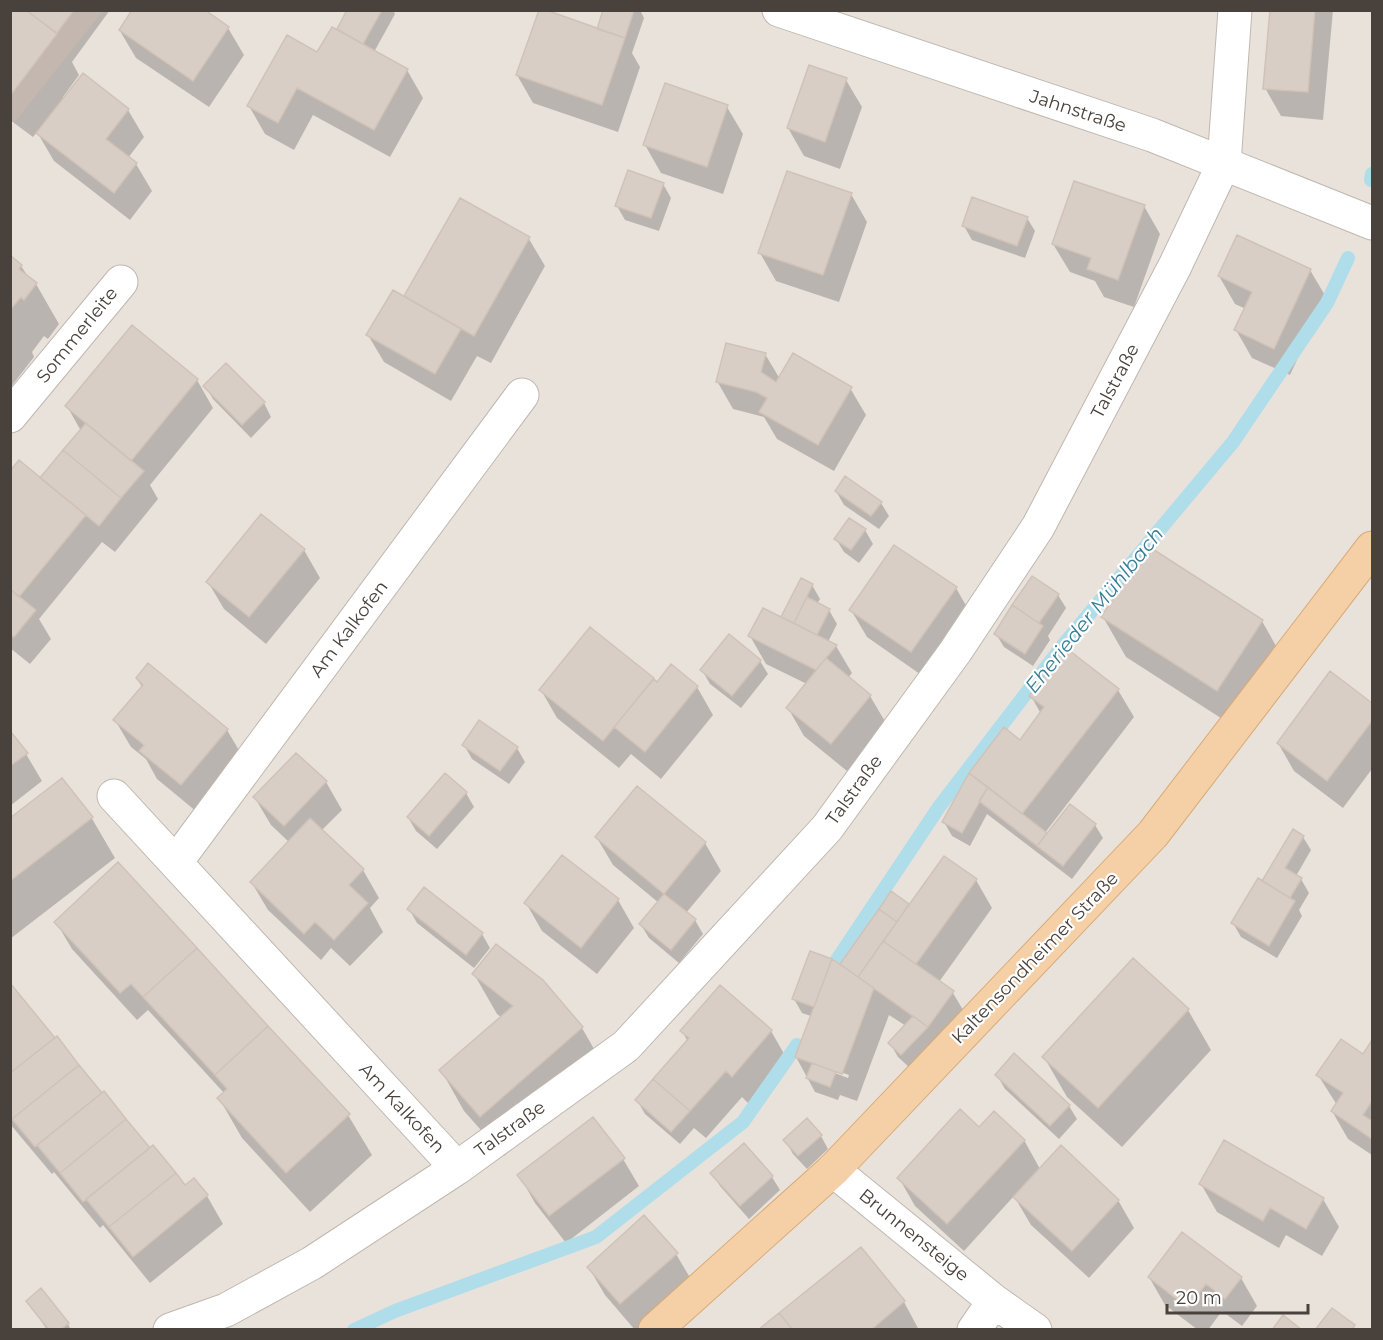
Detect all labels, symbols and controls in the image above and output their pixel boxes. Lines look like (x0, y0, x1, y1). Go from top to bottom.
street label: Jahnstraße (1026, 85, 1129, 137)
street label: Sommerleite (32, 283, 122, 387)
street label: Talstraße (1086, 340, 1144, 422)
water label: Eherieder Mühlbach (1020, 522, 1168, 698)
street label: Am Kalkofen (305, 576, 393, 682)
street label: Talstraße (821, 751, 887, 829)
street label: Kaltensondheimer Straße (947, 867, 1123, 1049)
street label: Am Kalkofen (355, 1058, 449, 1158)
street label: Talstraße (471, 1096, 549, 1162)
street label: Brunnensteige (855, 1184, 973, 1286)
scale bar (1167, 1277, 1308, 1315)
text: 20 m (1176, 1287, 1222, 1309)

